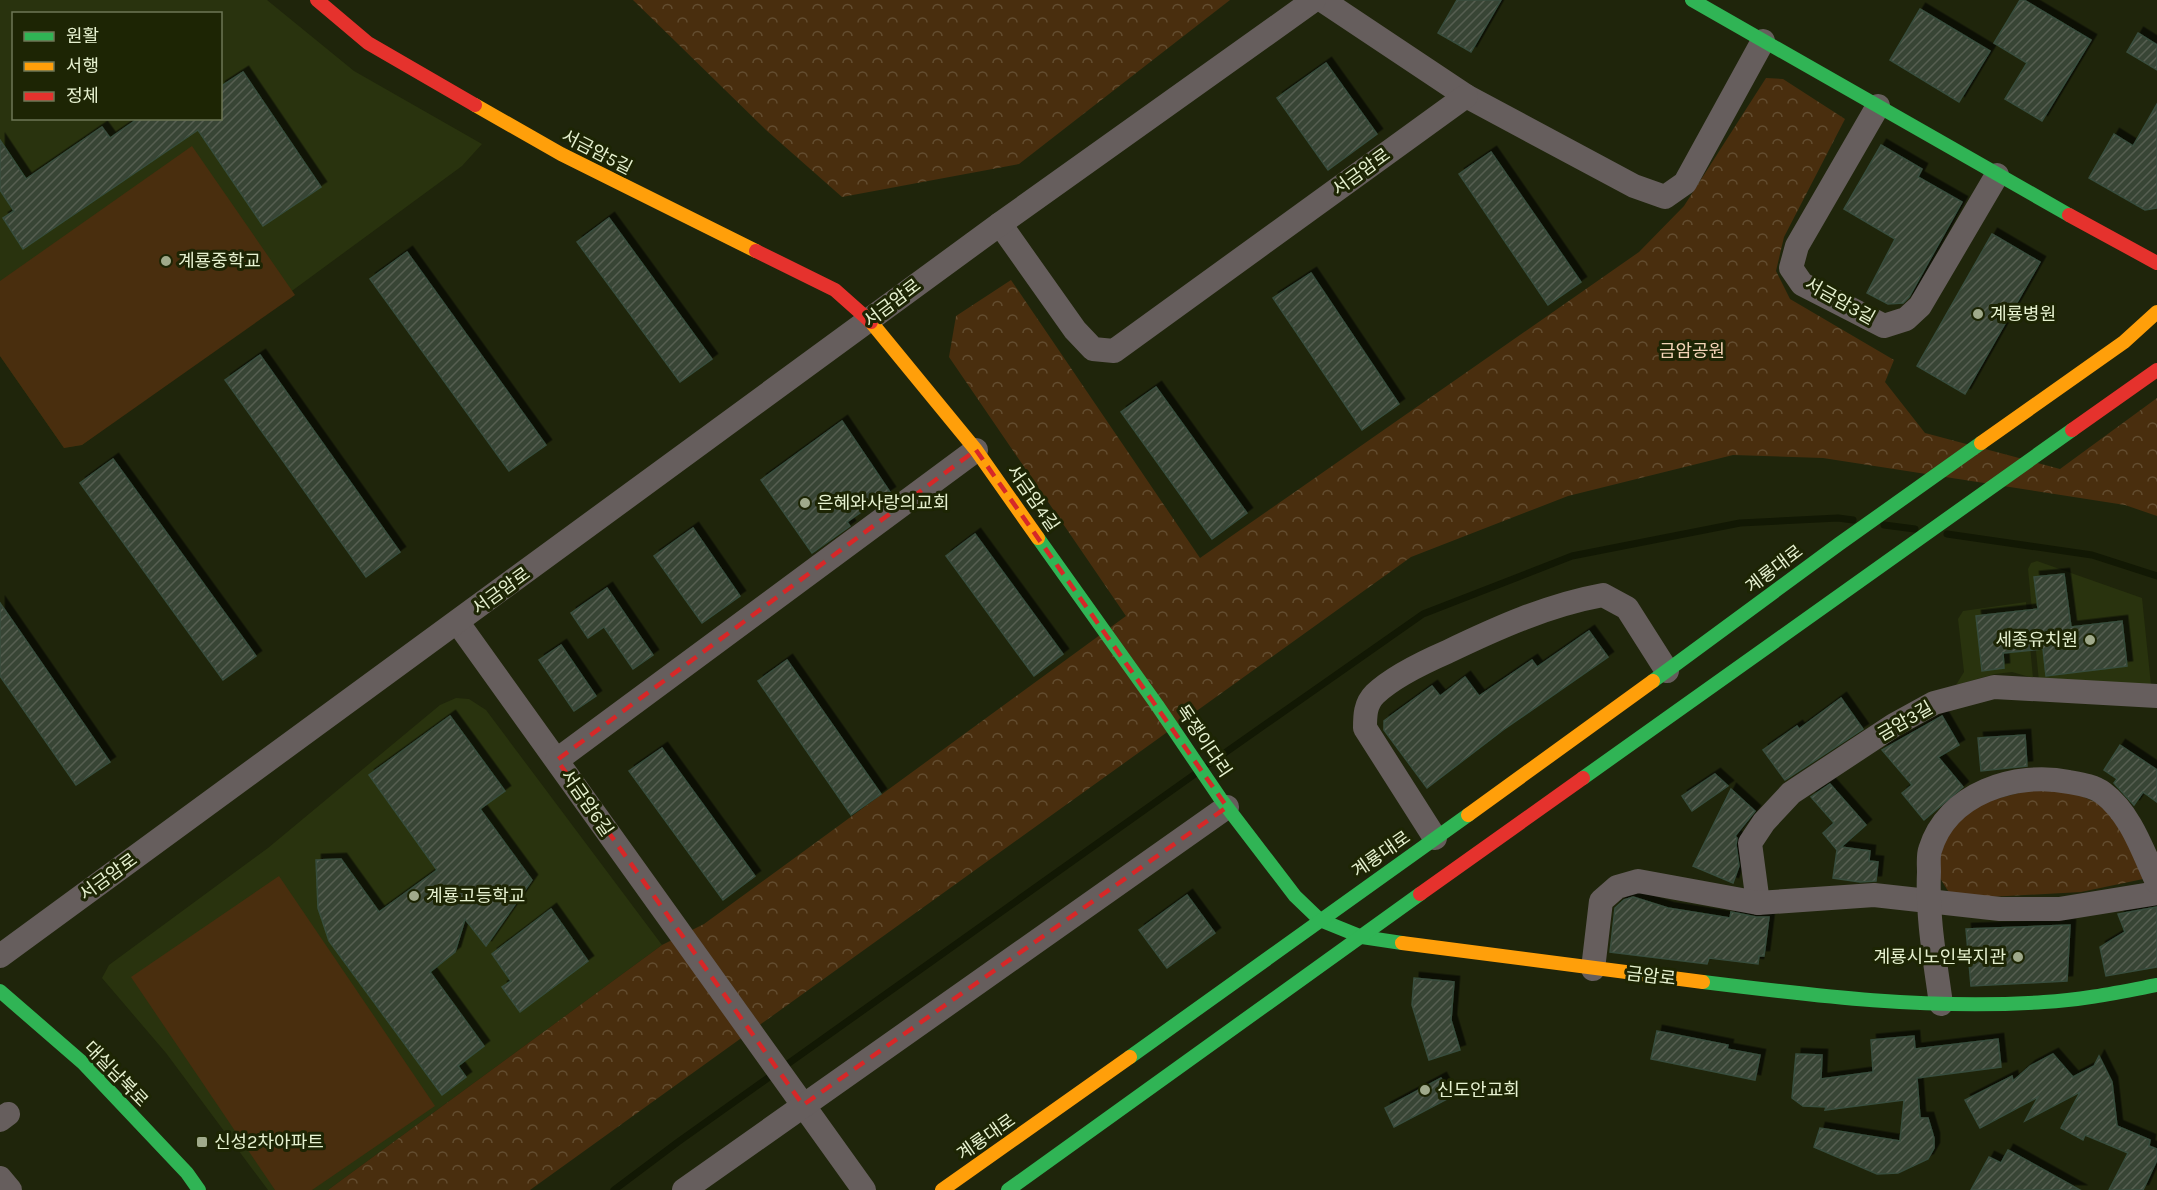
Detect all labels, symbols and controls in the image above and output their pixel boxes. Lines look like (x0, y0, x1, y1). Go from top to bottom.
legend (12, 12, 222, 120)
text: 원활 (66, 25, 99, 47)
text: 서행 (66, 55, 99, 77)
text: 정체 (66, 85, 99, 107)
street label: 서금암5길 (558, 125, 636, 179)
street label: 서금암로 (1328, 144, 1394, 200)
place label: 계룡중학교 (178, 250, 261, 272)
marker: 계룡중학교 (159, 254, 173, 268)
street label: 서금암3길 (1801, 273, 1879, 329)
street label: 서금암로 (859, 274, 925, 332)
place label: 계룡병원 (1990, 303, 2056, 325)
marker: 계룡병원 (1971, 307, 1985, 321)
park label: 금암공원 (1659, 340, 1725, 362)
street label: 서금암4길 (1002, 460, 1064, 536)
place label: 은혜와사랑의교회 (817, 492, 949, 514)
marker: 은혜와사랑의교회 (798, 496, 812, 510)
street label: 계룡대로 (1741, 540, 1807, 598)
street label: 서금암로 (468, 563, 534, 619)
place label: 세종유치원 (1995, 629, 2078, 651)
marker: 세종유치원 (2083, 633, 2097, 647)
street label: 금암3길 (1873, 696, 1937, 746)
street label: 독쟁이다리 (1172, 701, 1236, 781)
street label: 서금암6길 (556, 765, 618, 841)
street label: 계룡대로 (1348, 826, 1414, 882)
street label: 서금암로 (75, 849, 141, 905)
place label: 계룡고등학교 (426, 885, 525, 907)
marker: 계룡고등학교 (407, 889, 421, 903)
place label: 계룡시노인복지관 (1874, 946, 2006, 968)
marker: 계룡시노인복지관 (2011, 950, 2025, 964)
street label: 금암로 (1625, 962, 1677, 990)
street label: 대실남북로 (79, 1037, 153, 1111)
place label: 신도안교회 (1437, 1079, 1520, 1101)
marker: 신도안교회 (1418, 1083, 1432, 1097)
street label: 계룡대로 (953, 1109, 1019, 1165)
place label: 신성2차아파트 (214, 1131, 324, 1153)
marker: 신성2차아파트 (195, 1135, 209, 1149)

